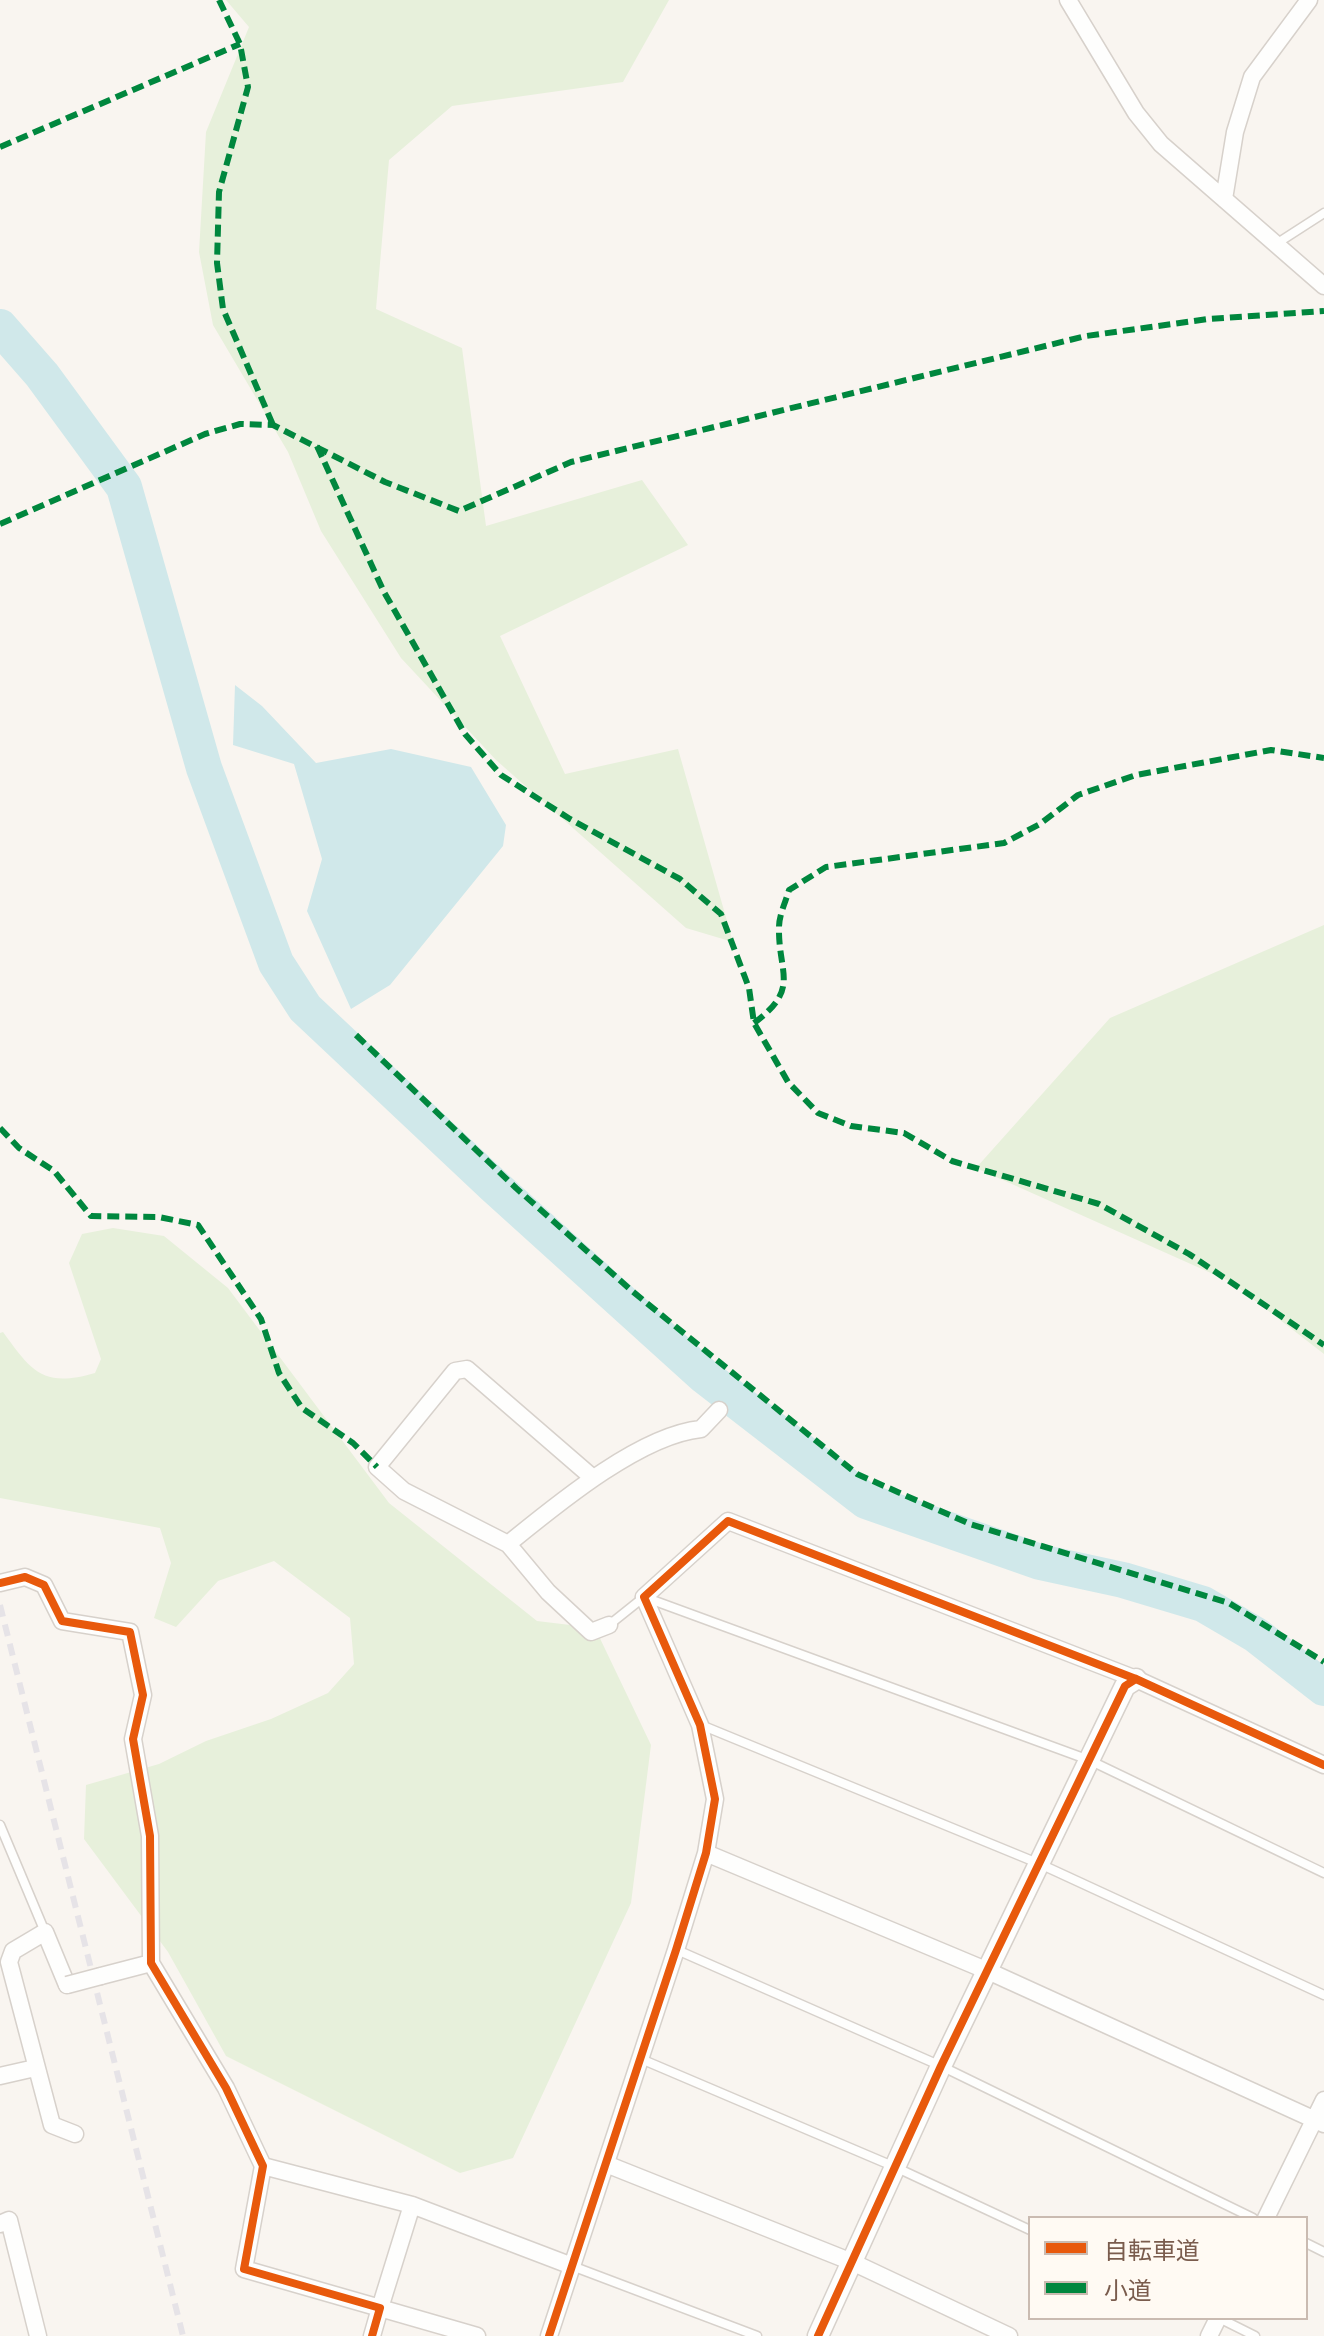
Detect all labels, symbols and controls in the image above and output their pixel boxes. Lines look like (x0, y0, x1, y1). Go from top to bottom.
legend (1028, 2216, 1308, 2320)
text: 自転車道 (1104, 2237, 1200, 2264)
text: 小道 (1104, 2277, 1152, 2304)

